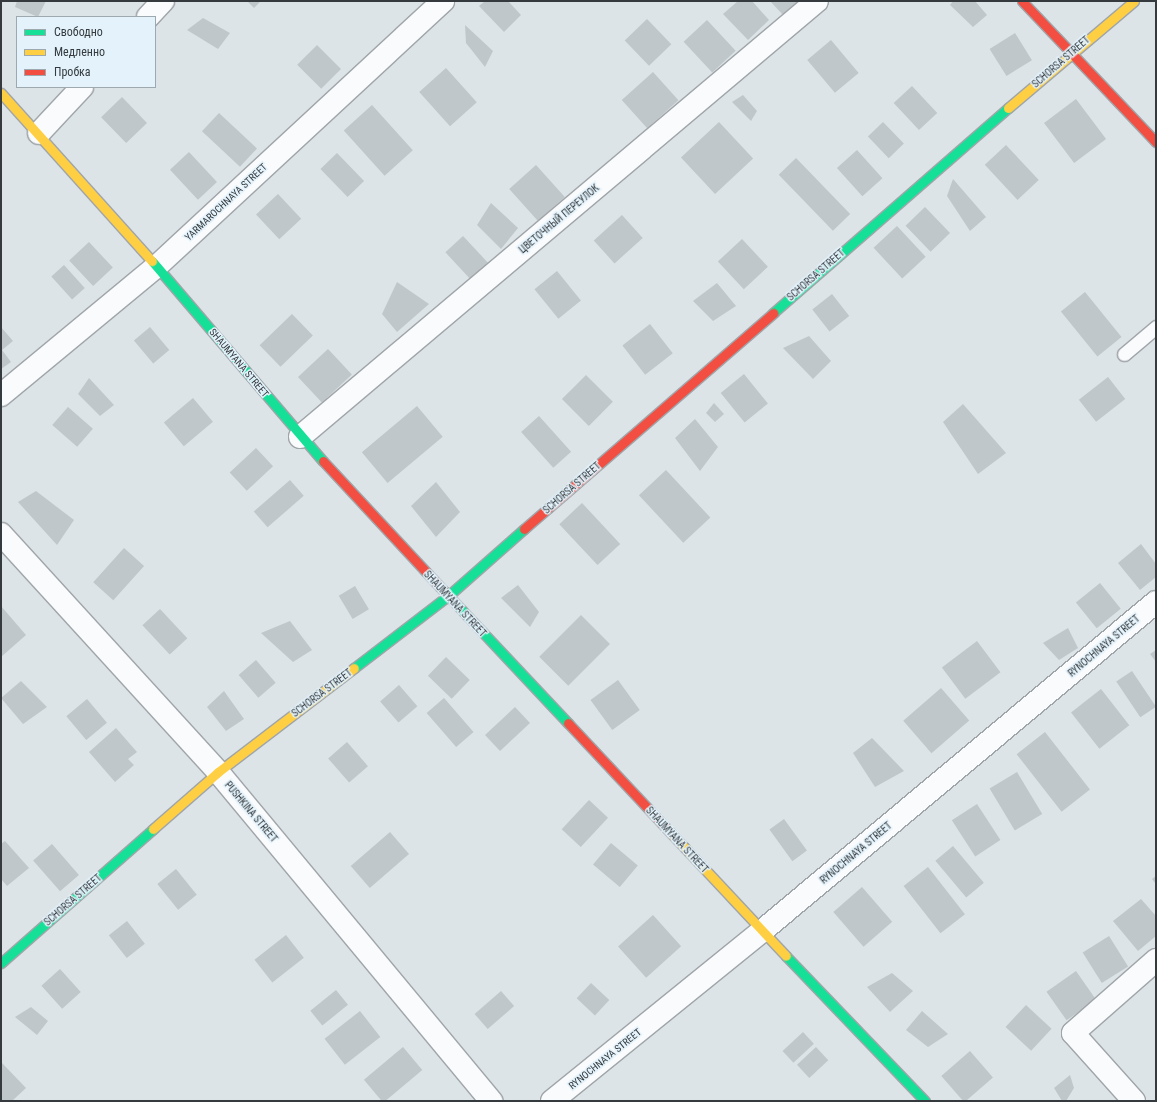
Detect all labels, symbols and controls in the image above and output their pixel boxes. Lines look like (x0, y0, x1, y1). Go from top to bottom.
legend (16, 16, 156, 88)
text: Свободно (54, 25, 103, 39)
street label: SCHORSA STREET (1030, 34, 1092, 90)
text: Медленно (54, 45, 105, 59)
text: Пробка (54, 65, 91, 79)
street label: YARMAROCHNAYA STREET (182, 161, 270, 243)
street label: ЦВЕТОЧНЫЙ ПЕРЕУЛОК (516, 182, 602, 256)
street label: SCHORSA STREET (785, 247, 847, 303)
street label: SHAUMYANA STREET (207, 326, 271, 400)
street label: SCHORSA STREET (541, 460, 603, 516)
street label: SHAUMYANA STREET (421, 568, 489, 640)
street label: RYNOCHNAYA STREET (1066, 613, 1142, 679)
street label: SCHORSA STREET (289, 666, 355, 720)
street label: PUSHKINA STREET (222, 779, 280, 845)
street label: SHAUMYANA STREET (643, 804, 711, 876)
street label: RYNOCHNAYA STREET (818, 820, 894, 886)
street label: SCHORSA STREET (42, 872, 104, 928)
street label: RYNOCHNAYA STREET (566, 1026, 644, 1092)

